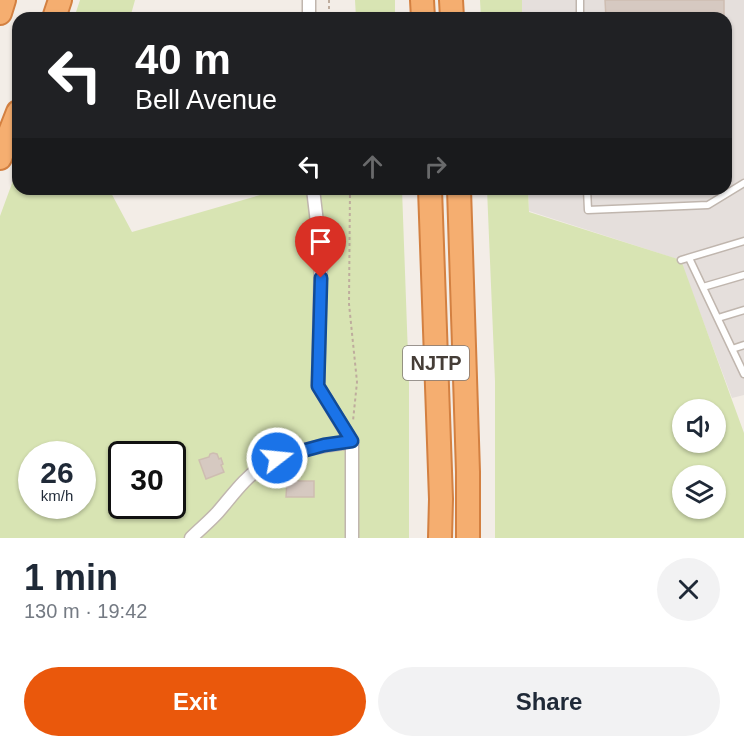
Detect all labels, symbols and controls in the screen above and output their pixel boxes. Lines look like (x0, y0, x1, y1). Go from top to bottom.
icon: left (36, 36, 114, 114)
text: 40 m (135, 36, 231, 83)
text: Bell Avenue (135, 85, 277, 115)
icon: left (293, 150, 326, 183)
icon: ahead (356, 150, 389, 183)
icon: right (419, 150, 452, 183)
pin (295, 216, 346, 278)
icon: arrive (304, 225, 337, 258)
road number: NJTP (403, 346, 469, 380)
map controls (672, 399, 726, 519)
button: sound (672, 399, 726, 453)
position arrow (245, 426, 309, 490)
speed limit sign: 30 (108, 441, 186, 519)
text: 26 (40, 456, 74, 489)
button: layers (672, 465, 726, 519)
text: km/h (41, 487, 73, 504)
text: 1 min (24, 557, 118, 598)
button: close (657, 558, 720, 621)
text: 130 m · 19:42 (24, 600, 147, 622)
button: Exit (24, 667, 366, 736)
button: Share (378, 667, 720, 736)

